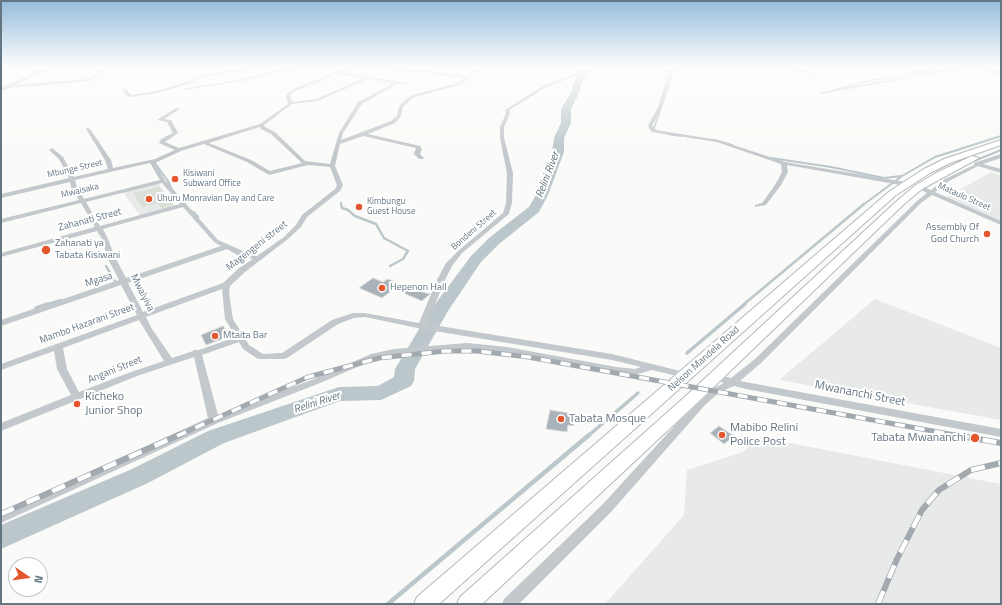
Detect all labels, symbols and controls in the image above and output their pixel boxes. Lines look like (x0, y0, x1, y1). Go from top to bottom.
water label: Relini River (533, 150, 563, 200)
street label: Mbunge Street (46, 157, 104, 181)
place label: Kisiwani Subward Office (183, 169, 241, 190)
marker: Kisiwani Subward Office (170, 174, 180, 184)
street label: Mwaisaka (60, 181, 100, 201)
street label: Mataulo Street (936, 181, 992, 213)
marker: Uhuru Monravian Day and Care (144, 194, 154, 204)
place label: Uhuru Monravian Day and Care (157, 194, 274, 204)
place label: Kimbungu Guest House (367, 197, 415, 218)
marker: Kimbungu Guest House (354, 202, 364, 212)
street label: Zahanati Street (57, 206, 123, 234)
street label: Bondeni Street (449, 207, 499, 253)
street label: Magengeni street (224, 218, 290, 274)
place label: Assembly Of God Church (926, 222, 979, 246)
marker: Assembly Of God Church (982, 229, 992, 239)
place label: Zahanati ya Tabata Kisiwani (55, 238, 120, 262)
marker: Zahanati ya Tabata Kisiwani (40, 244, 52, 256)
street label: Mgasa (84, 270, 114, 290)
street label: Mwalyiva (128, 272, 156, 314)
place label: Hepenon Hall (390, 282, 447, 294)
marker: Hepenon Hall (377, 283, 387, 293)
street label: Mambo Hazarani Street (38, 301, 136, 347)
street label: Nelson Mandela Road (666, 324, 742, 394)
place label: Mtaita Bar (223, 330, 267, 342)
marker: Mtaita Bar (210, 331, 220, 341)
street label: Angani Street (86, 354, 144, 386)
street label: Mwananchi Street (813, 378, 907, 410)
water label: Relini River (292, 389, 342, 417)
place label: Kicheko Junior Shop (85, 390, 143, 418)
marker: Kicheko Junior Shop (72, 399, 82, 409)
place label: Tabata Mosque (569, 412, 646, 426)
marker: Tabata Mosque (556, 414, 566, 424)
place label: Mabibo Relini Police Post (730, 421, 798, 449)
marker: Mabibo Relini Police Post (717, 430, 727, 440)
place label: Tabata Mwananchi (871, 431, 966, 445)
marker: Tabata Mwananchi (969, 432, 981, 444)
north arrow (8, 557, 48, 597)
text: N (30, 574, 47, 585)

